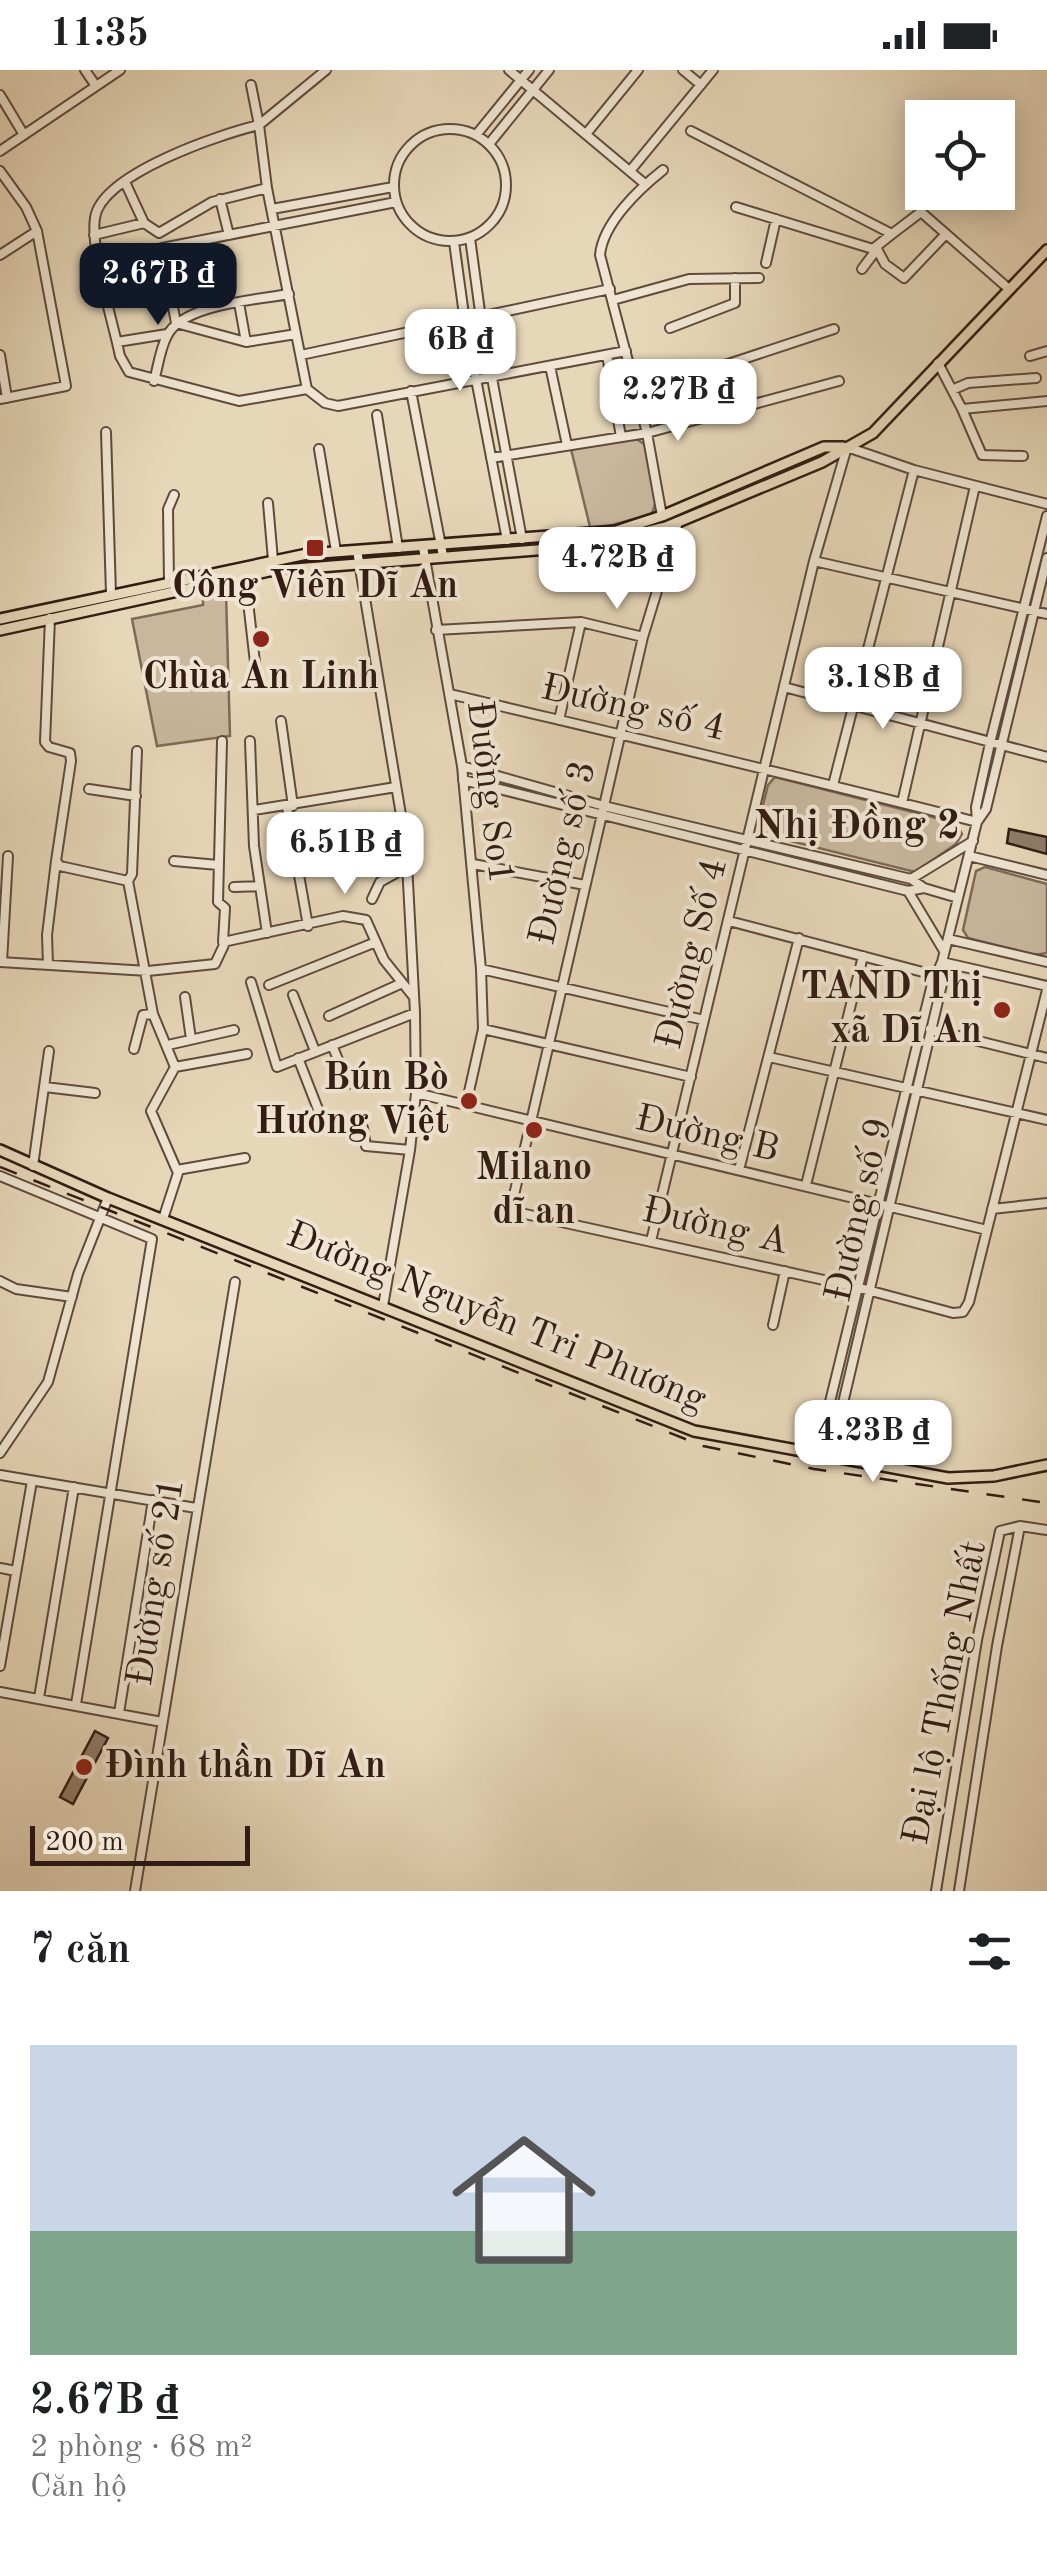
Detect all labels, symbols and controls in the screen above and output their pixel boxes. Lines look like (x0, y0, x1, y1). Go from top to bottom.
text: 11:35 (50, 16, 149, 54)
map controls (905, 100, 1015, 210)
button: locate (905, 100, 1015, 210)
pin: 2.67B ₫ (66, 243, 250, 328)
text: 2.67B ₫ (102, 259, 214, 291)
pin: 6B ₫ (401, 309, 519, 394)
text: 6B ₫ (427, 325, 493, 357)
pin: 2.27B ₫ (586, 359, 770, 444)
text: 2.27B ₫ (622, 375, 734, 407)
pin: 4.72B ₫ (525, 527, 709, 612)
marker: Công Viên Dĩ An (304, 537, 326, 559)
text: 4.72B ₫ (561, 543, 673, 575)
place label: Công Viên Dĩ An (172, 568, 458, 606)
marker: Chùa An Linh (250, 628, 272, 650)
pin: 3.18B ₫ (791, 647, 975, 732)
place label: Chùa An Linh (143, 659, 379, 697)
text: 3.18B ₫ (827, 663, 939, 695)
street label: Đường số 4 (537, 667, 729, 749)
street label: Đường So1 (459, 698, 519, 886)
street label: Đường số 3 (522, 757, 604, 949)
district label: Nhị Đồng 2 (754, 802, 960, 848)
pin: 6.51B ₫ (253, 812, 437, 897)
text: 6.51B ₫ (289, 828, 401, 860)
street label: Đường Số 4 (649, 854, 735, 1053)
place label: TAND Thị xã Dĩ An (800, 969, 982, 1051)
marker: TAND Thị xã Dĩ An (991, 999, 1013, 1021)
place label: Bún Bò Hương Việt (255, 1060, 449, 1142)
marker: Bún Bò Hương Việt (458, 1090, 480, 1112)
street label: Đường B (631, 1100, 783, 1170)
street label: Đường số 9 (818, 1114, 900, 1306)
marker: Milano dĩ an (523, 1119, 545, 1141)
place label: Milano dĩ an (476, 1150, 592, 1232)
street label: Đường A (638, 1192, 792, 1262)
street label: Đường Nguyễn Tri Phương (281, 1214, 713, 1420)
pin: 4.23B ₫ (781, 1400, 965, 1485)
text: 4.23B ₫ (817, 1416, 929, 1448)
street label: Đường số 21 (120, 1475, 192, 1689)
street label: Đại lộ Thống Nhất (896, 1537, 994, 1848)
place label: Đình thần Dĩ An (104, 1742, 386, 1786)
marker: Đình thần Dĩ An (73, 1756, 95, 1778)
scale bar (30, 1821, 250, 1866)
text: 200 m (45, 1829, 124, 1857)
icon: filters (962, 1924, 1017, 1979)
text: 7 căn (30, 1930, 130, 1972)
icon: home (434, 2110, 614, 2290)
text: 2.67B ₫ (30, 2381, 178, 2423)
text: 2 phòng · 68 m² (30, 2432, 252, 2464)
text: Căn hộ (30, 2472, 127, 2504)

